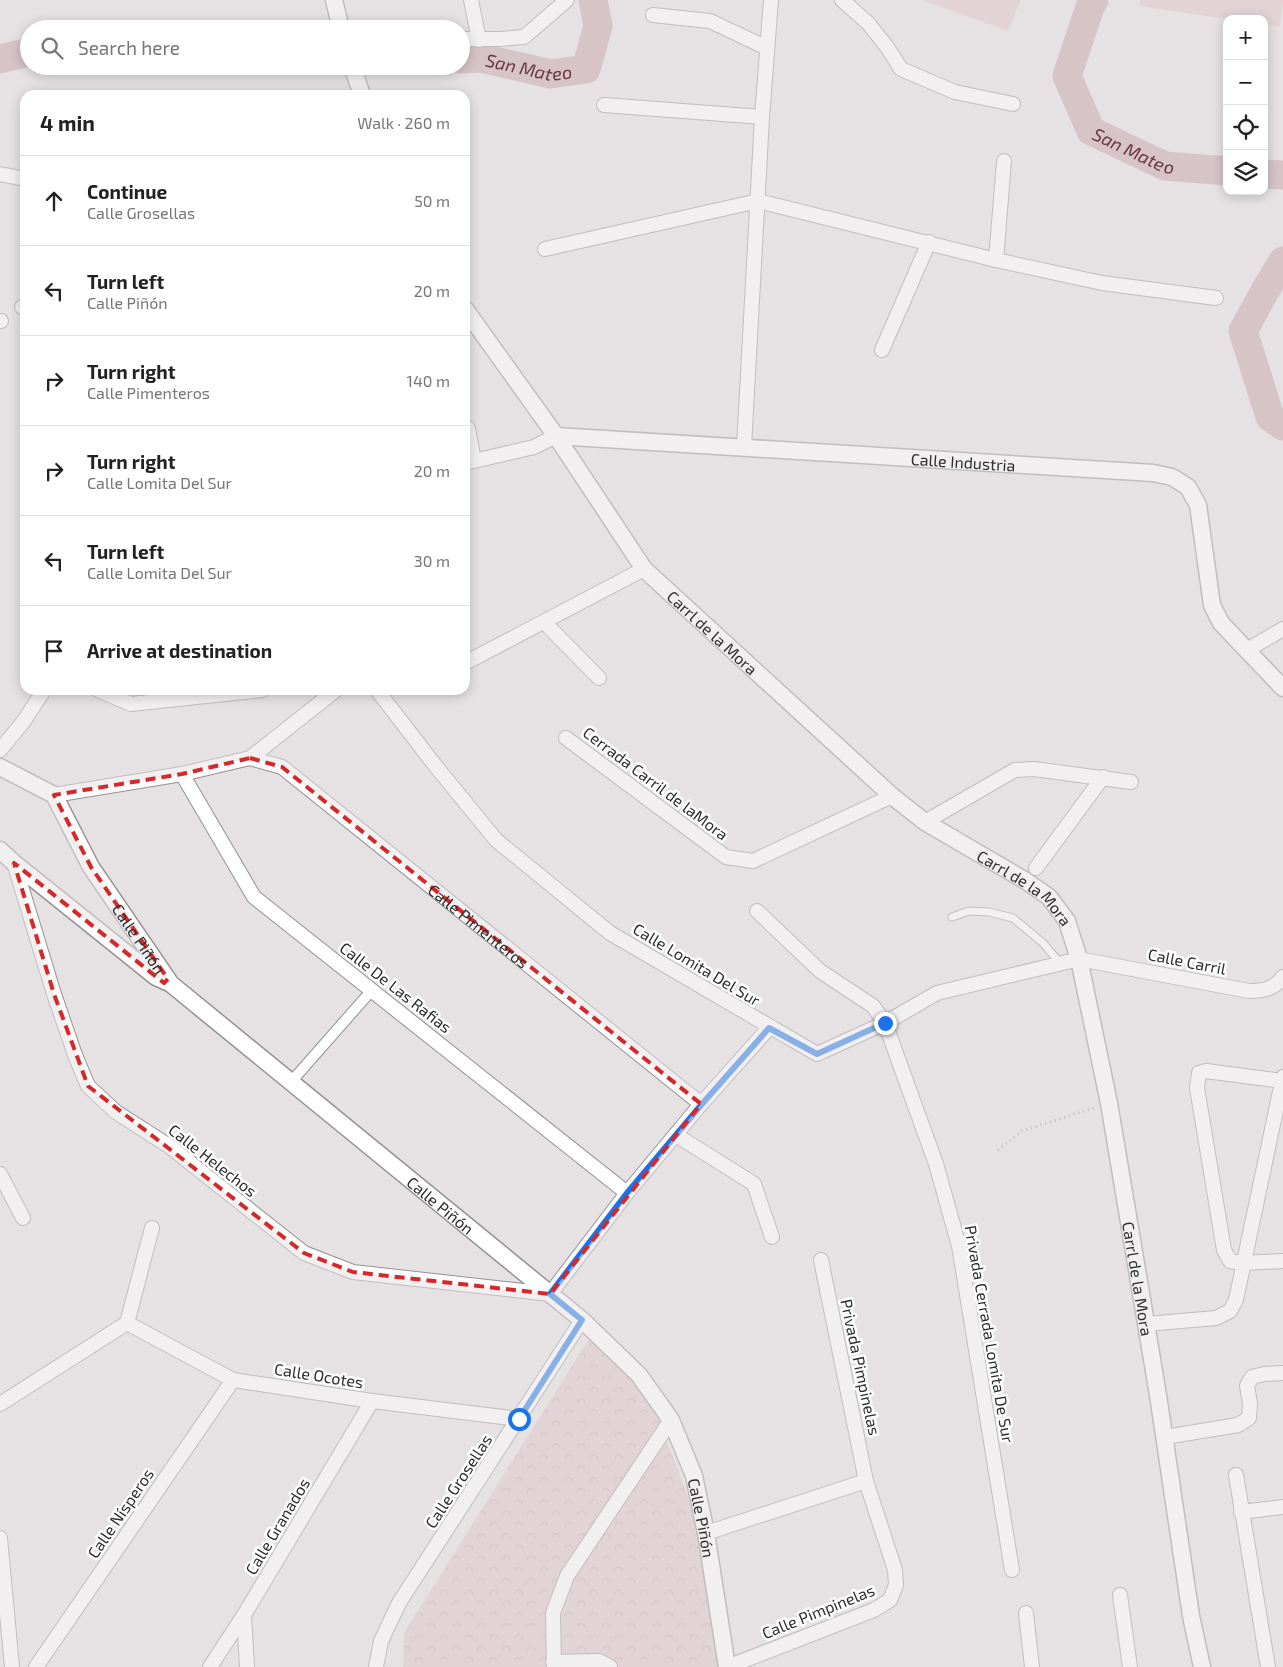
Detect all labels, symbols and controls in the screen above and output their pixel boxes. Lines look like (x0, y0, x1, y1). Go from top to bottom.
map controls (1223, 15, 1268, 195)
button: + (1223, 15, 1268, 60)
search box (20, 20, 470, 75)
icon: search (38, 34, 66, 62)
text: Search here (78, 36, 180, 59)
water label: San Mateo (484, 48, 573, 85)
button: − (1223, 60, 1268, 105)
button: locate (1223, 105, 1268, 150)
text: 4 min (40, 110, 95, 135)
text: Walk · 260 m (357, 113, 450, 132)
water label: San Mateo (1089, 123, 1175, 178)
button: layers (1223, 150, 1268, 195)
text: Continue (87, 180, 167, 203)
icon: ahead (40, 187, 68, 215)
text: 50 m (414, 191, 450, 210)
text: Calle Grosellas (87, 203, 195, 222)
text: Turn left (87, 270, 164, 293)
icon: left (40, 277, 68, 305)
text: 20 m (414, 281, 450, 300)
text: Calle Piñón (87, 293, 168, 312)
text: Turn right (87, 360, 175, 383)
icon: right (40, 367, 68, 395)
text: 140 m (407, 371, 450, 390)
text: Calle Pimenteros (87, 383, 210, 402)
street label: Calle Industria (910, 449, 1016, 474)
text: Turn right (87, 450, 175, 473)
icon: right (40, 457, 68, 485)
text: 20 m (414, 461, 450, 480)
text: Calle Lomita Del Sur (87, 473, 232, 492)
text: Turn left (87, 540, 164, 563)
icon: left (40, 547, 68, 575)
text: 30 m (414, 551, 450, 570)
text: Calle Lomita Del Sur (87, 563, 232, 582)
street label: Carrl de la Mora (664, 586, 762, 678)
icon: arrive (40, 637, 68, 665)
text: Arrive at destination (87, 639, 272, 662)
street label: Cerrada Carril de laMora (580, 722, 732, 844)
street label: Carrl de la Mora (974, 845, 1076, 929)
street label: Calle Pimenteros (425, 879, 533, 971)
street label: Calle Piñón (109, 899, 170, 977)
street label: Calle Lomita Del Sur (630, 919, 765, 1010)
street label: Calle De Las Rafias (336, 938, 456, 1036)
street label: Calle Carril (1146, 944, 1228, 978)
route end (874, 1012, 897, 1035)
street label: Calle Helechos (165, 1120, 261, 1200)
street label: Calle Piñón (404, 1172, 478, 1237)
street label: Carrl de la Mora (1120, 1220, 1157, 1337)
street label: Privada Cerrada Lomita De Sur (962, 1224, 1019, 1445)
street label: Privada Pimpinelas (837, 1297, 885, 1437)
street label: Calle Ocotes (273, 1359, 365, 1391)
route start (508, 1408, 531, 1431)
street label: Calle Grosellas (421, 1431, 495, 1531)
street label: Calle Nísperos (83, 1464, 157, 1562)
street label: Calle Granados (241, 1474, 313, 1578)
street label: Calle Piñón (685, 1476, 719, 1559)
street label: Calle Pimpinelas (759, 1580, 877, 1642)

